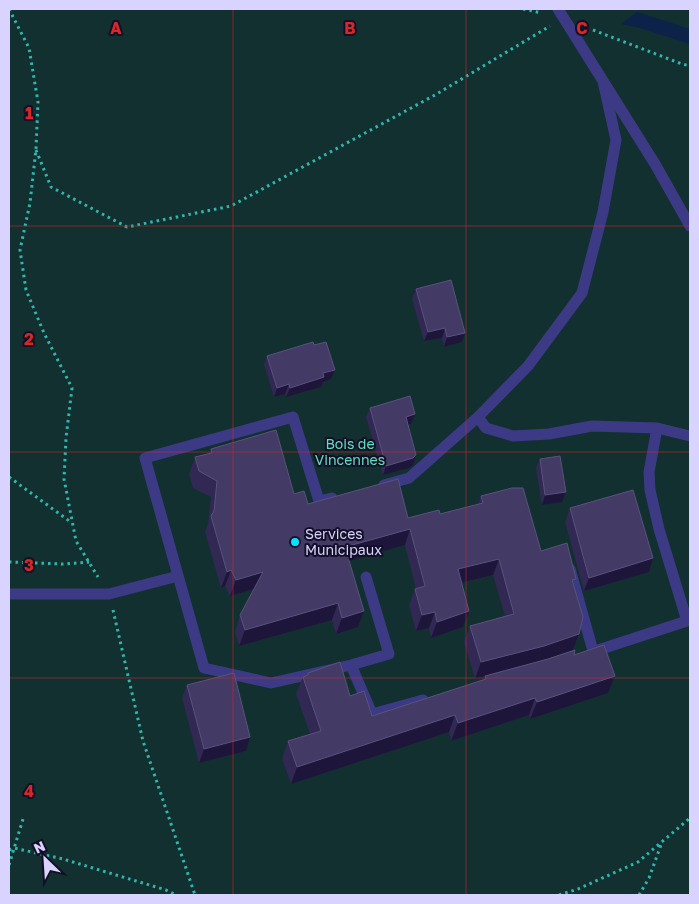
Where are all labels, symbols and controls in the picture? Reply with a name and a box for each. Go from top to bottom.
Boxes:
text: A [110,18,122,38]
text: B [344,18,356,38]
text: C [576,18,588,38]
text: 1 [25,103,33,123]
text: 2 [24,329,34,349]
park label: Bois de Vincennes [315,435,385,468]
place label: Services Municipaux [305,525,382,558]
marker: Services Municipaux [289,536,301,548]
text: 3 [24,555,34,575]
text: 4 [24,781,34,801]
north arrow [20,834,70,884]
text: N [31,837,48,857]

